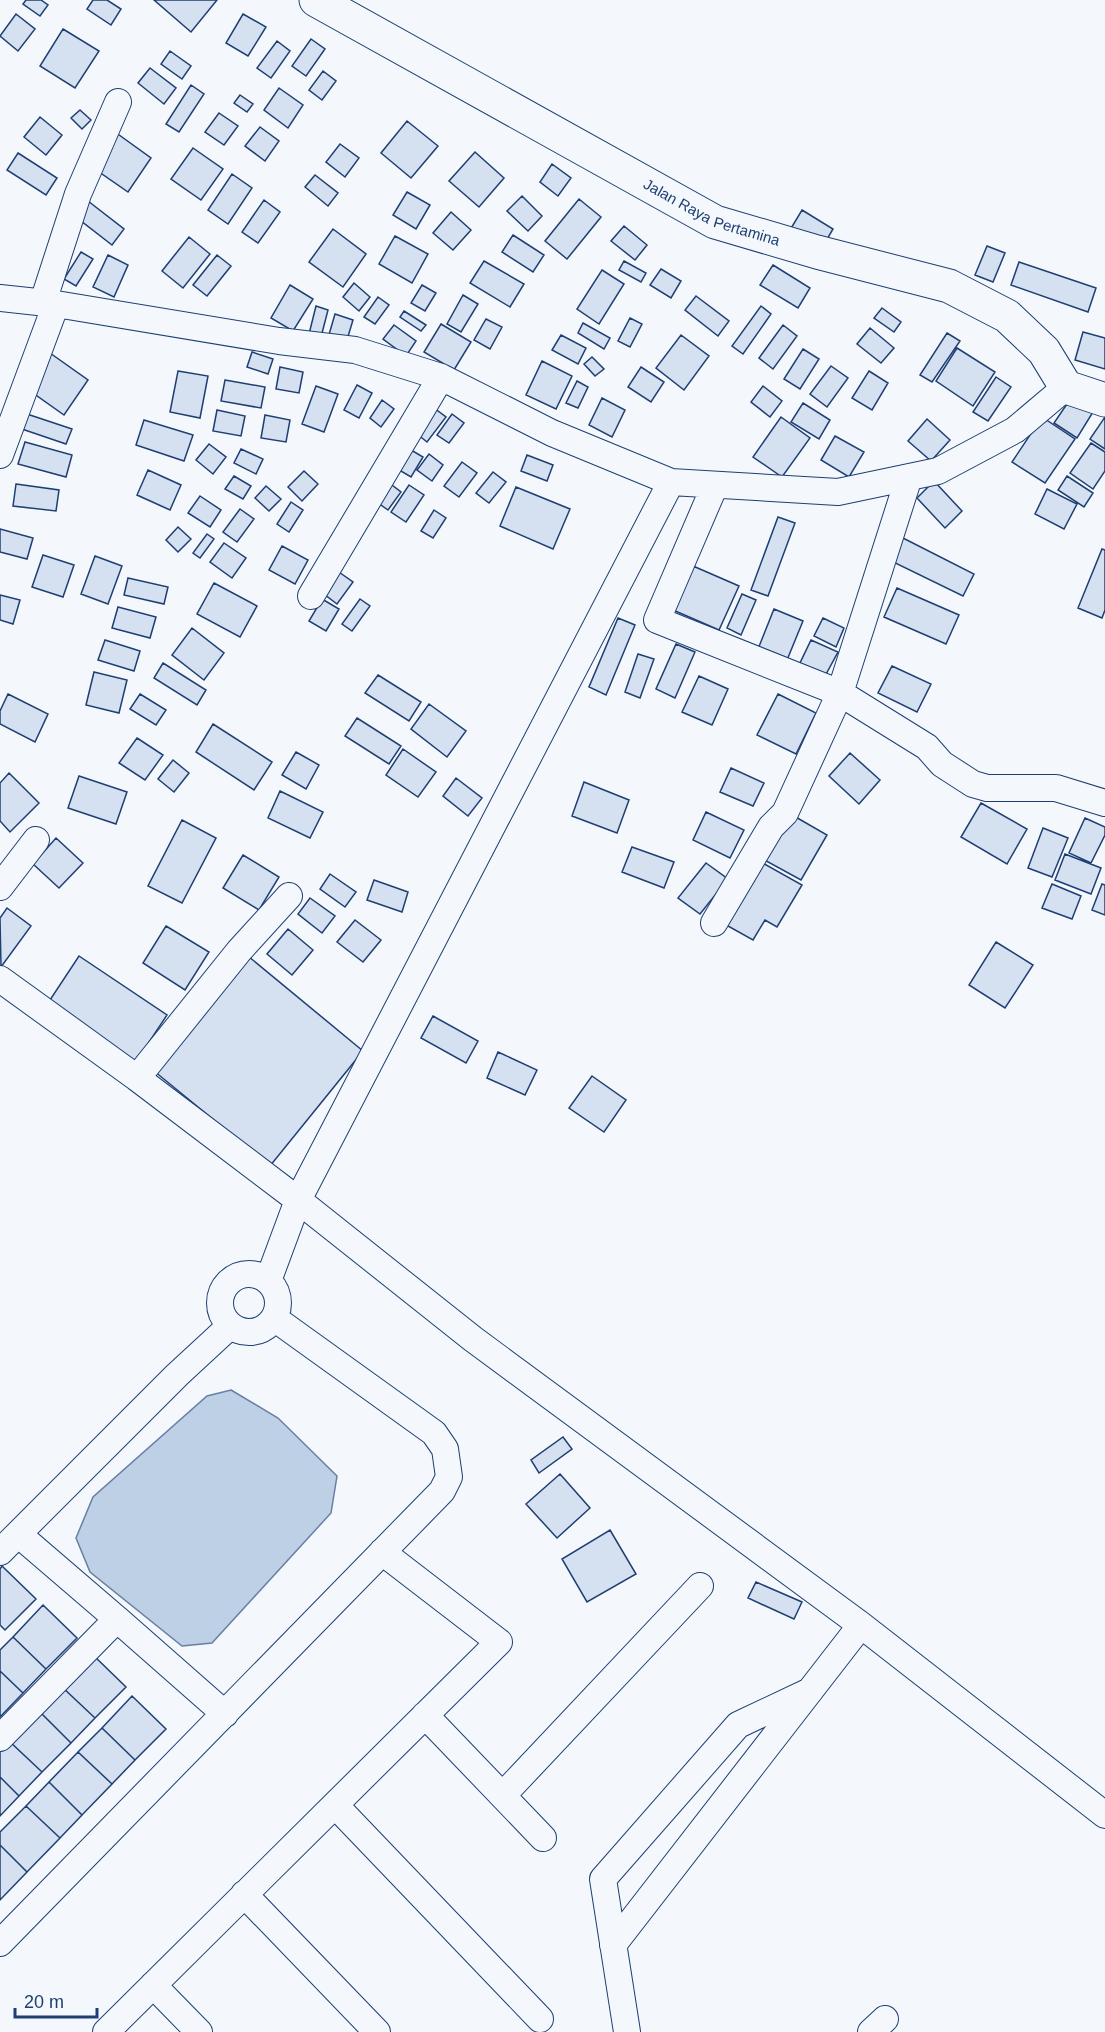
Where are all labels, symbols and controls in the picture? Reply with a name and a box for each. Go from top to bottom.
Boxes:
street label: Jalan Raya Pertamina [641,175,783,249]
scale bar [15,1981,98,2019]
text: 20 m [24,1992,64,2012]

